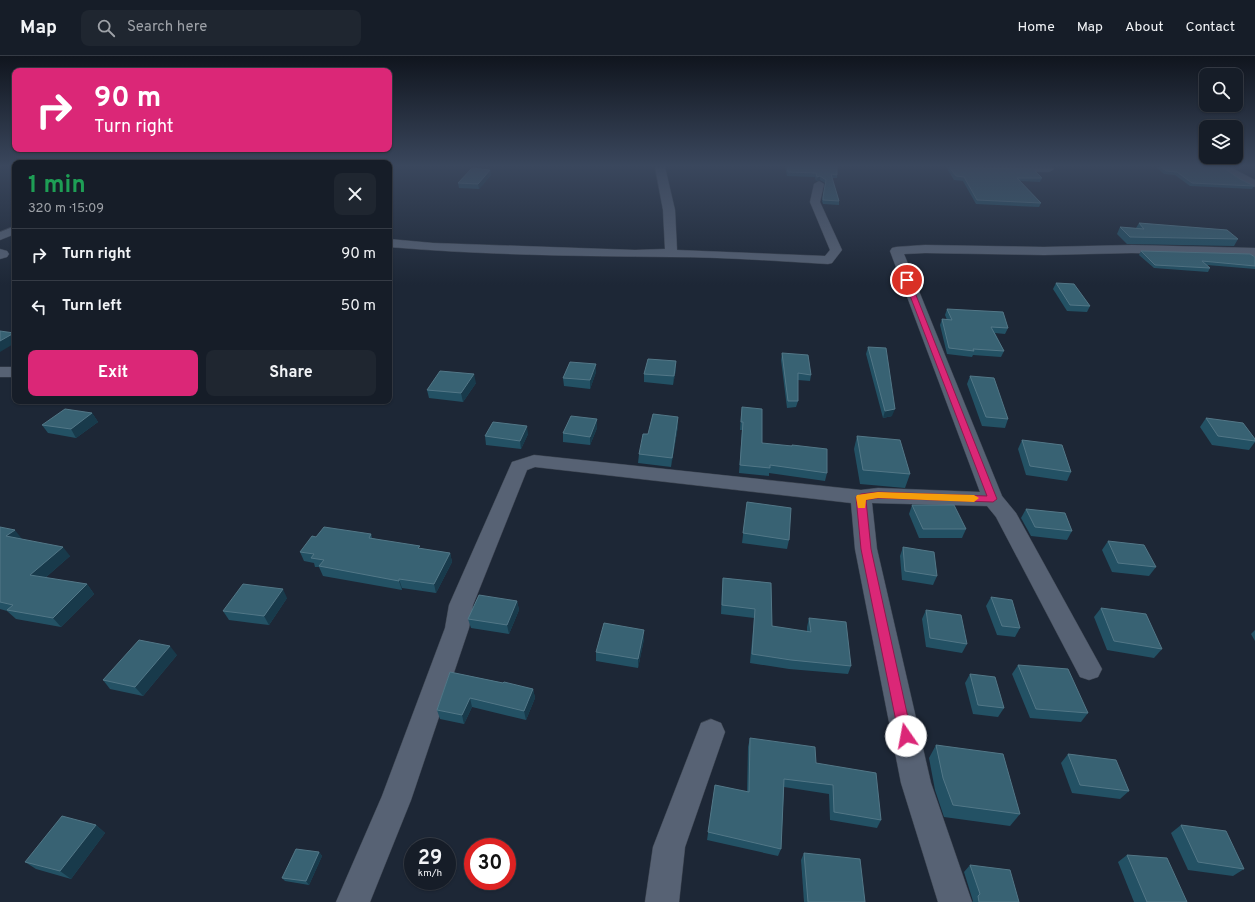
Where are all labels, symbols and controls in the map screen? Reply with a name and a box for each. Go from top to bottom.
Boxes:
search box [81,10,361,46]
text: Map [20,16,57,40]
icon: search [95,17,117,39]
text: Search here [127,18,207,37]
text: Home [1018,19,1055,36]
text: Map [1077,19,1103,36]
text: About [1125,19,1164,36]
text: Contact [1186,19,1235,36]
map controls [1199,68,1243,164]
button: search [1199,68,1243,112]
text: 90 m [94,81,161,117]
icon: right [28,84,80,136]
text: Turn right [94,116,174,139]
button: layers [1199,120,1243,164]
text: 1 min [28,171,86,201]
button: close [334,173,376,215]
text: 320 m · 15:09 [28,201,104,217]
icon: right [28,244,50,266]
text: Turn right [62,245,131,264]
text: 90 m [341,245,376,264]
pin [890,263,924,297]
icon: arrive [896,269,918,291]
icon: left [28,296,50,318]
text: Turn left [62,297,122,316]
text: 50 m [341,297,376,316]
button: Exit [28,350,198,396]
button: Share [206,350,376,396]
position arrow [885,715,927,757]
speed limit sign: 30 [464,838,516,890]
text: 29 [418,846,442,872]
text: km/h [418,867,442,880]

